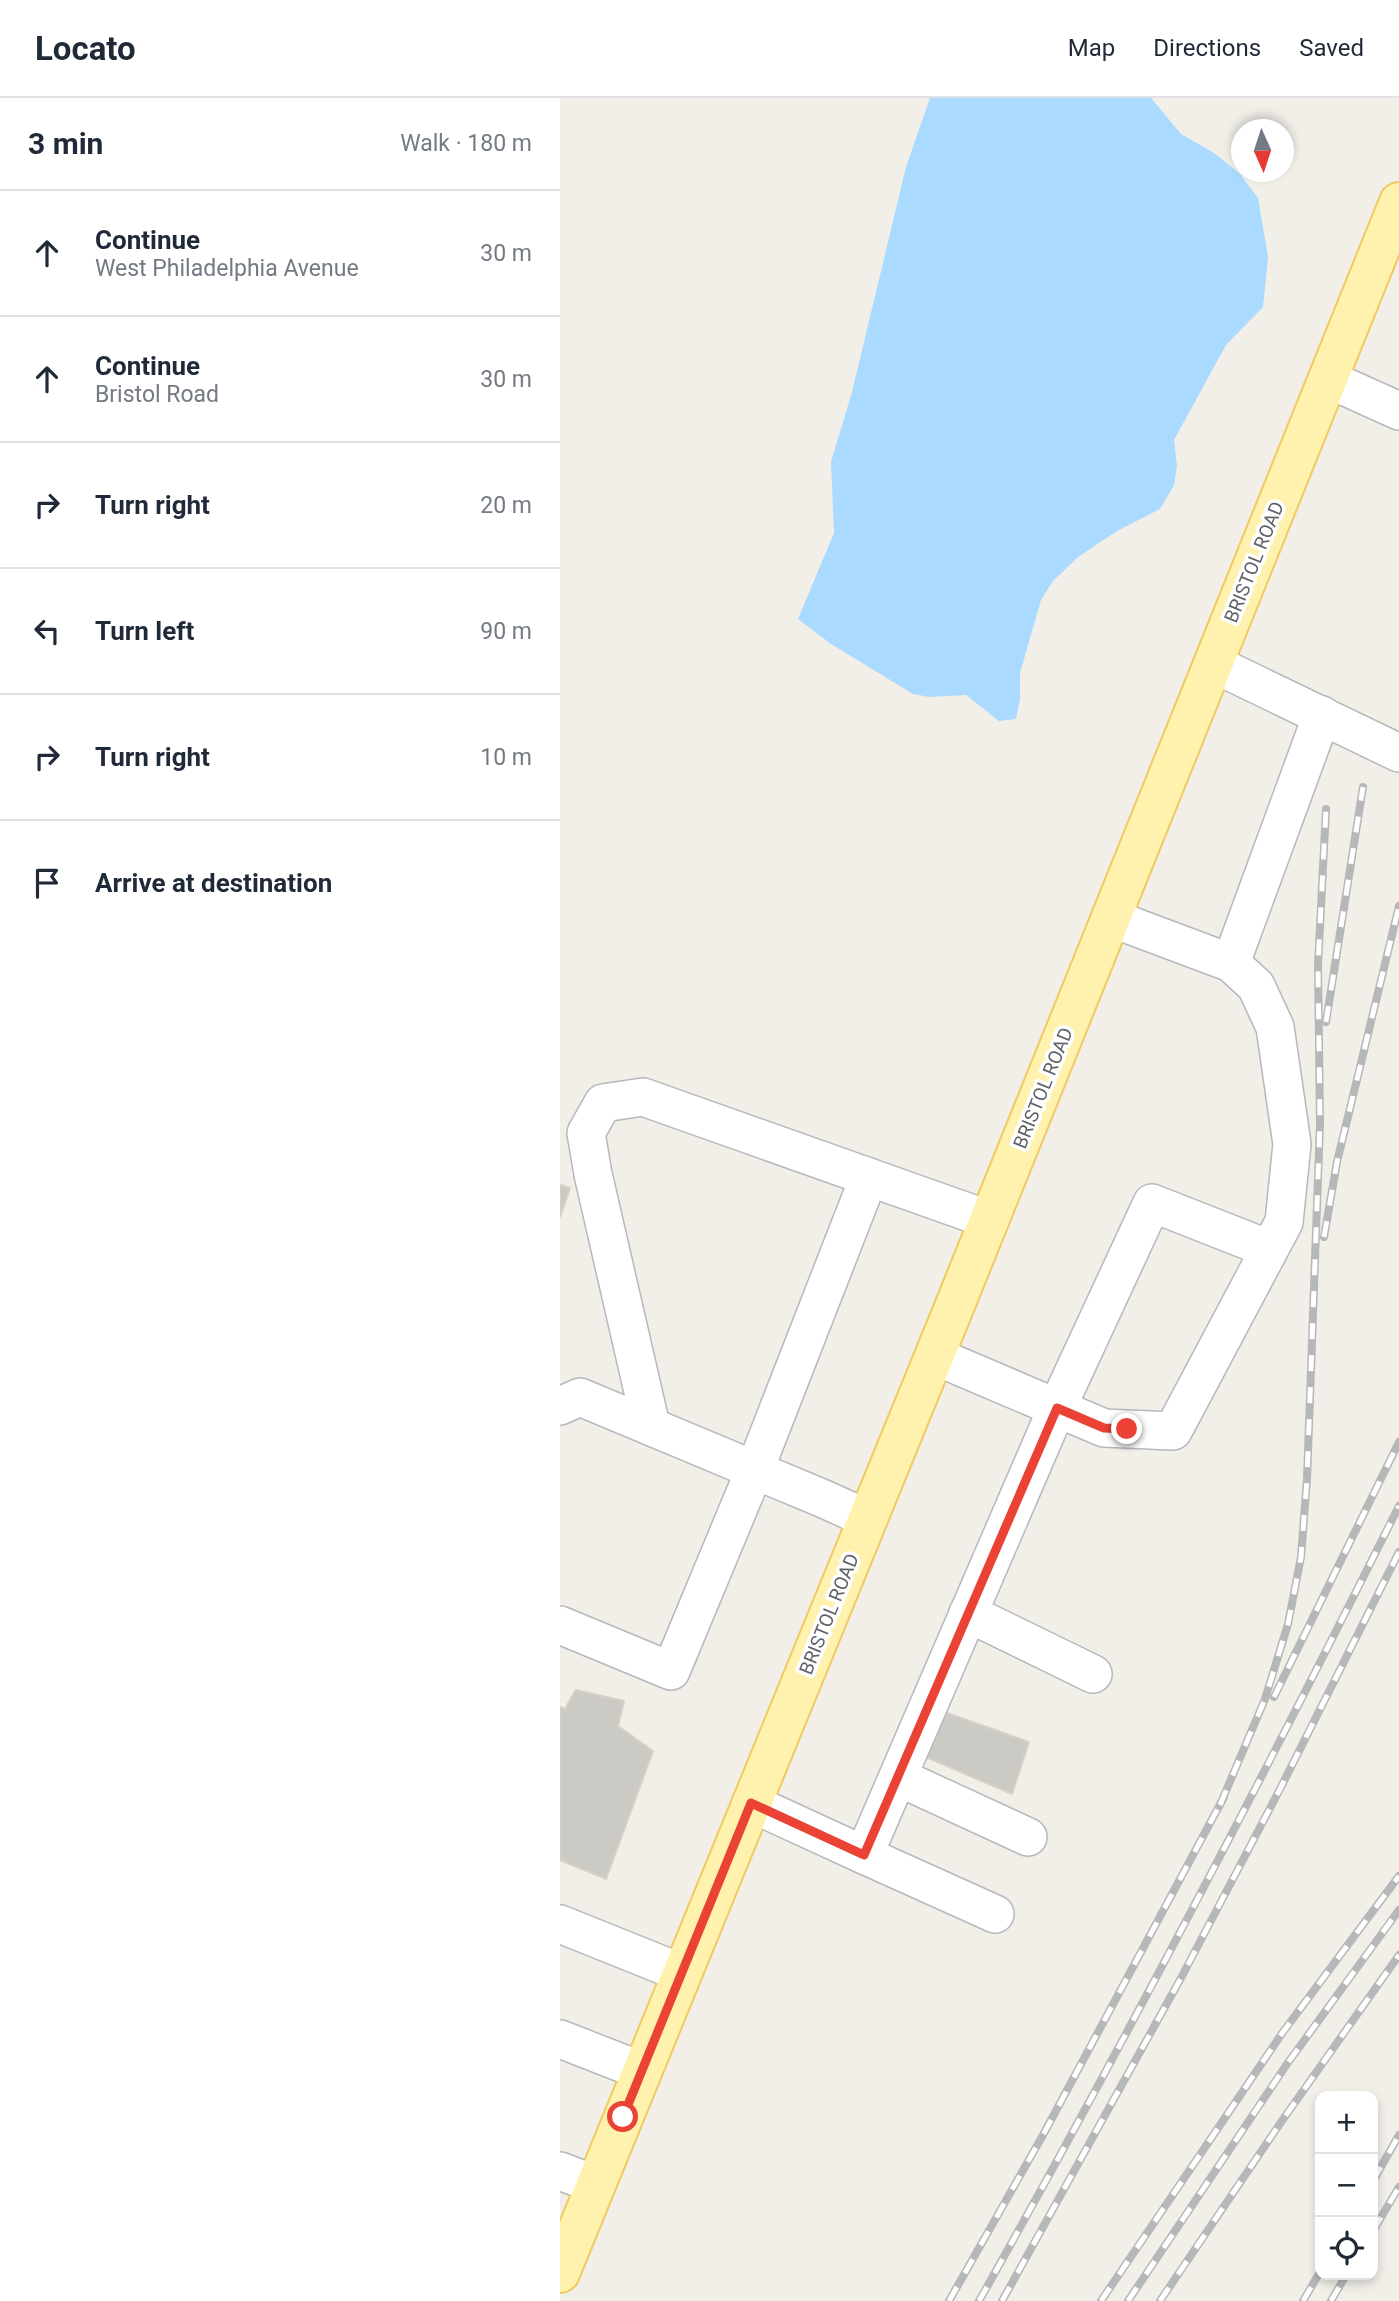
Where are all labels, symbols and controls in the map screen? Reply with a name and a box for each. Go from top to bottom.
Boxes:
text: Locato [35,29,136,68]
text: Map [1068,34,1115,62]
text: Directions [1153,34,1261,62]
text: Saved [1299,34,1364,62]
north arrow [1231,119,1294,182]
text: 3 min [28,126,103,161]
text: Walk · 180 m [400,130,532,157]
text: Continue [95,225,200,255]
icon: ahead [28,234,66,272]
text: 30 m [480,240,532,267]
text: West Philadelphia Avenue [95,255,359,282]
text: Continue [95,351,200,381]
icon: ahead [28,360,66,398]
text: 30 m [480,366,532,393]
text: Bristol Road [95,381,219,408]
icon: right [28,486,66,524]
text: Turn right [95,490,210,520]
text: 20 m [480,492,532,519]
street label: BRISTOL ROAD [1219,498,1289,626]
icon: left [28,612,66,650]
text: Turn left [95,616,194,646]
text: 90 m [480,618,532,645]
icon: right [28,738,66,776]
text: Turn right [95,742,210,772]
text: 10 m [480,744,532,771]
icon: arrive [28,864,66,902]
text: Arrive at destination [95,868,332,898]
street label: BRISTOL ROAD [1008,1024,1078,1152]
route end [1111,1413,1142,1444]
street label: BRISTOL ROAD [794,1550,864,1678]
map controls [1315,2091,1378,2280]
button: + [1315,2091,1378,2154]
route start [607,2101,638,2132]
button: − [1315,2154,1378,2217]
button: locate [1315,2217,1378,2280]

